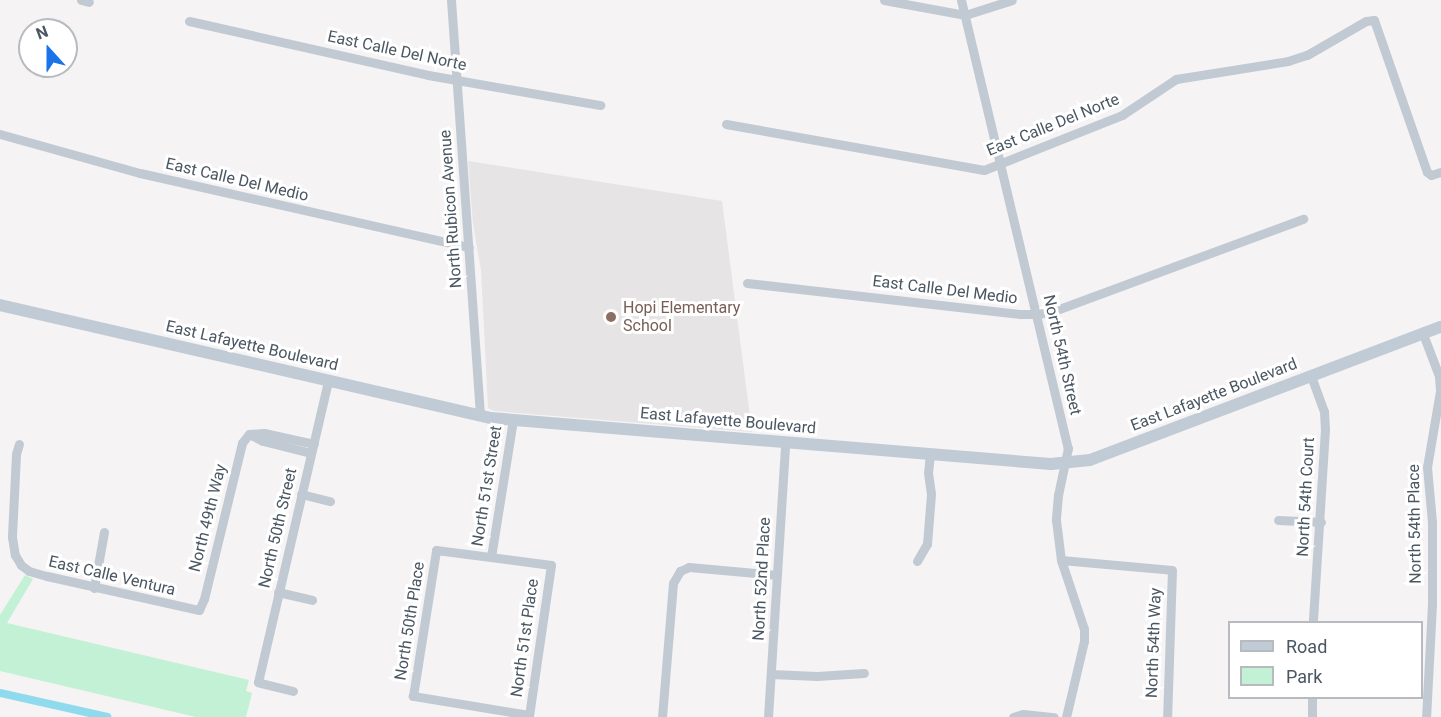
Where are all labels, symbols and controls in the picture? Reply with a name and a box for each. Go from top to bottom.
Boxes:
north arrow [18,18,78,78]
text: N [33,22,51,43]
street label: East Calle Del Norte [326,27,468,75]
street label: East Calle Del Norte [984,90,1122,160]
street label: North Rubicon Avenue [436,129,466,289]
street label: East Calle Del Medio [164,154,310,206]
street label: East Calle Del Medio [871,272,1019,308]
street label: North 54th Street [1039,293,1085,417]
place label: Hopi Elementary School [623,298,740,336]
marker: Hopi Elementary School [604,310,618,324]
street label: East Lafayette Boulevard [164,317,340,375]
street label: East Lafayette Boulevard [1128,354,1300,436]
street label: East Lafayette Boulevard [639,404,817,438]
street label: North 51st Street [468,424,506,548]
street label: North 54th Court [1293,437,1319,557]
street label: North 49th Way [185,462,231,574]
street label: North 54th Place [1404,464,1426,584]
street label: North 50th Street [255,466,301,590]
street label: North 52nd Place [749,517,775,641]
street label: East Calle Ventura [47,552,177,600]
street label: North 50th Place [391,560,429,682]
street label: North 51st Place [507,578,543,698]
street label: North 54th Way [1142,587,1166,699]
legend [1228,621,1423,699]
text: Road [1286,636,1327,657]
text: Park [1286,666,1322,687]

